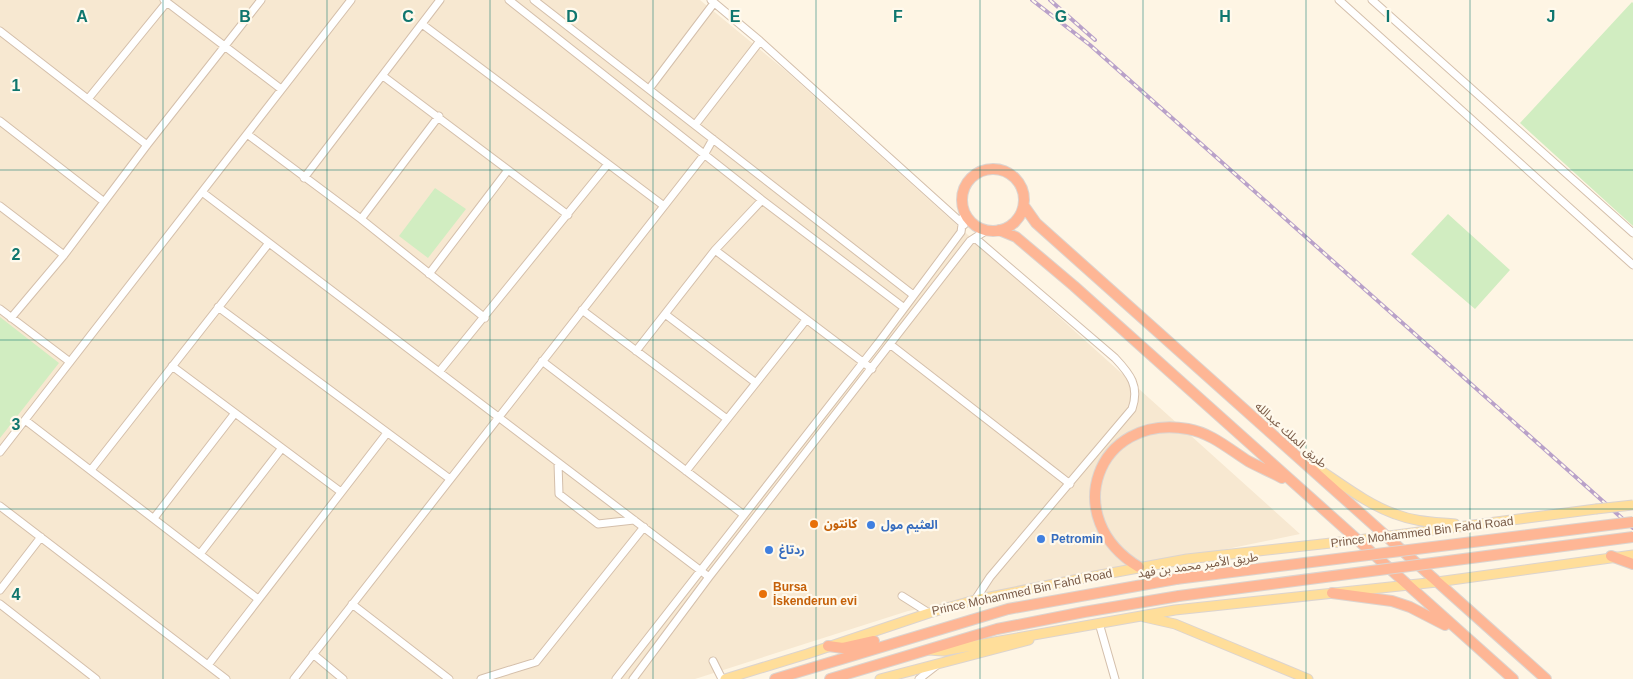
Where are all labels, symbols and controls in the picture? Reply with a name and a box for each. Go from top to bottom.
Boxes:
text: A [76,8,88,25]
text: B [239,8,251,25]
text: C [402,8,414,25]
text: D [566,8,578,25]
text: E [730,8,741,25]
text: F [893,8,903,25]
text: G [1055,8,1067,25]
text: H [1219,8,1231,25]
text: I [1386,8,1390,25]
text: J [1547,8,1555,25]
text: 1 [12,77,21,94]
text: 2 [12,246,21,263]
street label: طريق الملك عبدالله [1251,399,1330,472]
text: 3 [12,416,21,433]
street label: Prince Mohammed Bin Fahd Road [1330,514,1514,550]
place label: كانتون [824,517,858,531]
marker: كانتون [808,518,820,530]
place label: العثيم مول [881,518,938,534]
marker: العثيم مول [865,519,877,531]
place label: Petromin [1051,532,1103,546]
marker: Petromin [1035,533,1047,545]
place label: ردتاغ [779,543,805,559]
marker: ردتاغ [763,544,775,556]
street label: طريق الأمير محمد بن فهد [1137,550,1259,581]
street label: Prince Mohammed Bin Fahd Road [931,566,1113,618]
place label: Bursa İskenderun evi [773,580,857,608]
text: 4 [12,586,21,603]
marker: Bursa İskenderun evi [757,588,769,600]

